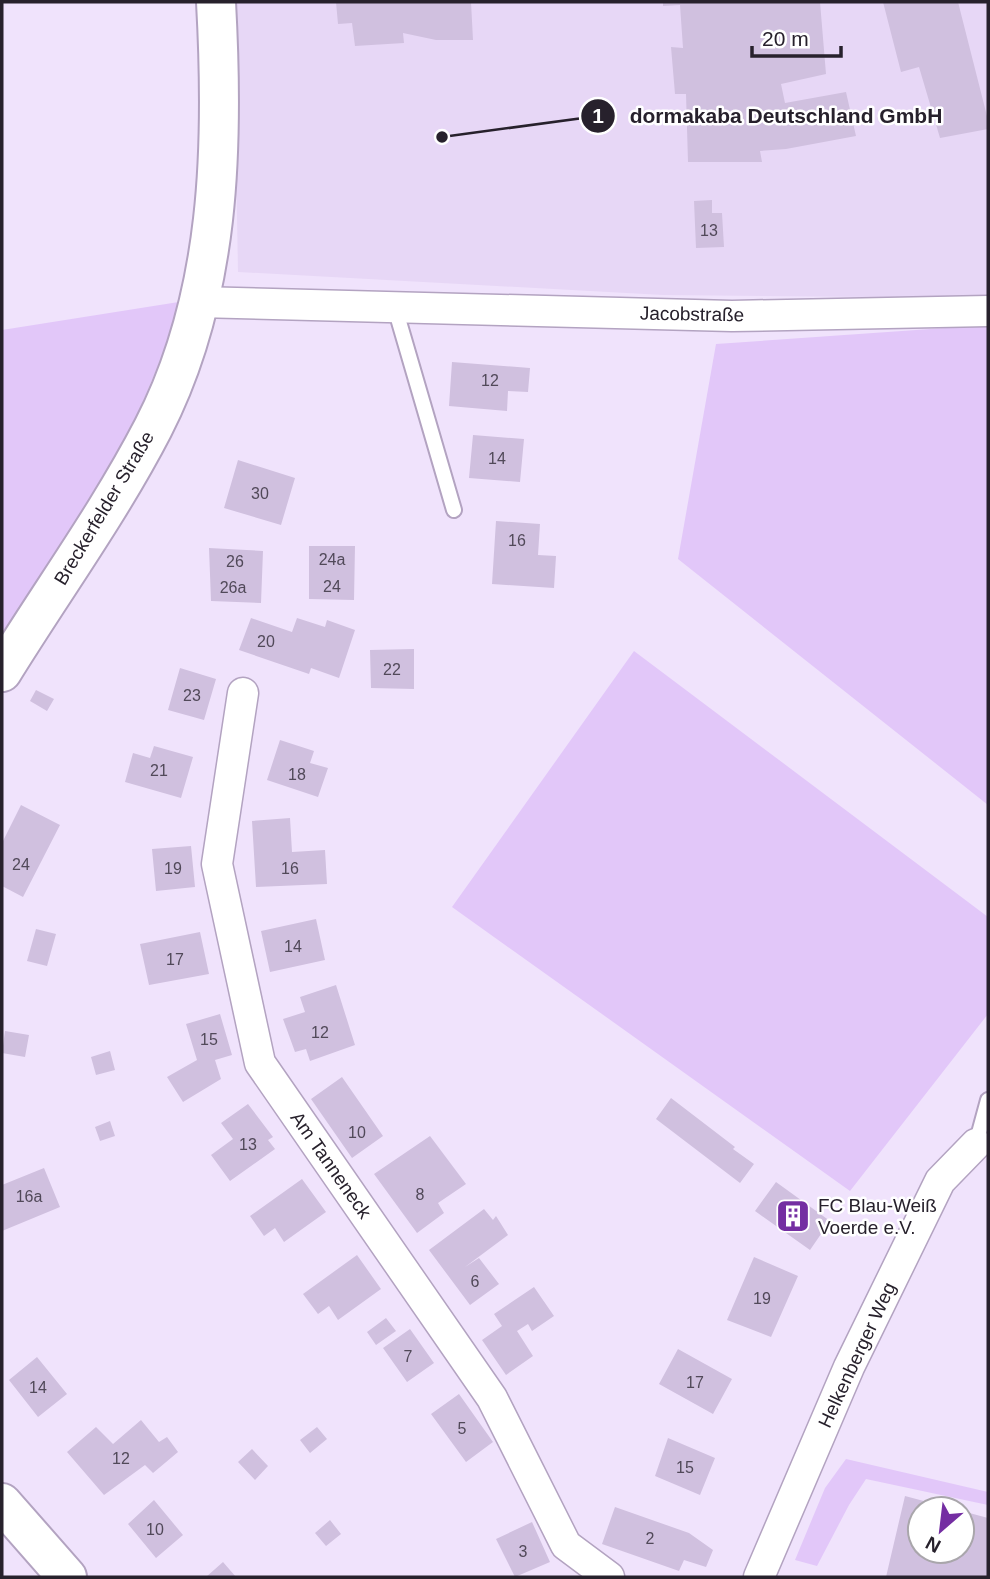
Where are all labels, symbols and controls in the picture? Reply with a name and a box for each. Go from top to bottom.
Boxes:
scale bar [752,14,841,58]
text: 20 m [762,27,809,50]
callout: dormakaba Deutschland GmbH [580,95,956,137]
text: 1 [592,104,604,127]
text: dormakaba Deutschland GmbH [630,104,942,127]
house number: 13 [700,222,718,239]
street label: Jacobstraße [640,303,744,325]
house number: 12 [481,372,499,389]
street label: Breckerfelder Straße [50,427,158,589]
house number: 14 [488,450,506,467]
house number: 30 [251,485,269,502]
house number: 16 [508,532,526,549]
house number: 24a [319,551,345,568]
house number: 26 [226,553,244,570]
house number: 24 [323,578,341,595]
house number: 26a [220,579,246,596]
house number: 20 [257,633,275,650]
house number: 22 [383,661,401,678]
house number: 23 [183,687,201,704]
house number: 21 [150,762,168,779]
house number: 18 [288,766,306,783]
house number: 24 [12,856,30,873]
house number: 19 [164,860,182,877]
house number: 16 [281,860,299,877]
house number: 14 [284,938,302,955]
house number: 17 [166,951,184,968]
house number: 12 [311,1024,329,1041]
house number: 15 [200,1031,218,1048]
street label: Am Tanneneck [286,1108,376,1223]
house number: 10 [348,1124,366,1141]
house number: 13 [239,1136,257,1153]
house number: 8 [416,1186,425,1203]
house number: 16a [16,1188,42,1205]
place label: FC Blau-Weiß Voerde e.V. [818,1195,937,1238]
building icon: FC Blau-Weiß Voerde e.V. [774,1197,812,1235]
house number: 6 [471,1273,480,1290]
street label: Helkenberger Weg [814,1279,900,1431]
house number: 19 [753,1290,771,1307]
house number: 7 [404,1348,413,1365]
house number: 17 [686,1374,704,1391]
house number: 14 [29,1379,47,1396]
house number: 5 [458,1420,467,1437]
house number: 12 [112,1450,130,1467]
house number: 15 [676,1459,694,1476]
north arrow [906,1495,976,1565]
house number: 10 [146,1521,164,1538]
house number: 2 [646,1530,655,1547]
text: N [922,1532,944,1557]
house number: 3 [519,1543,528,1560]

